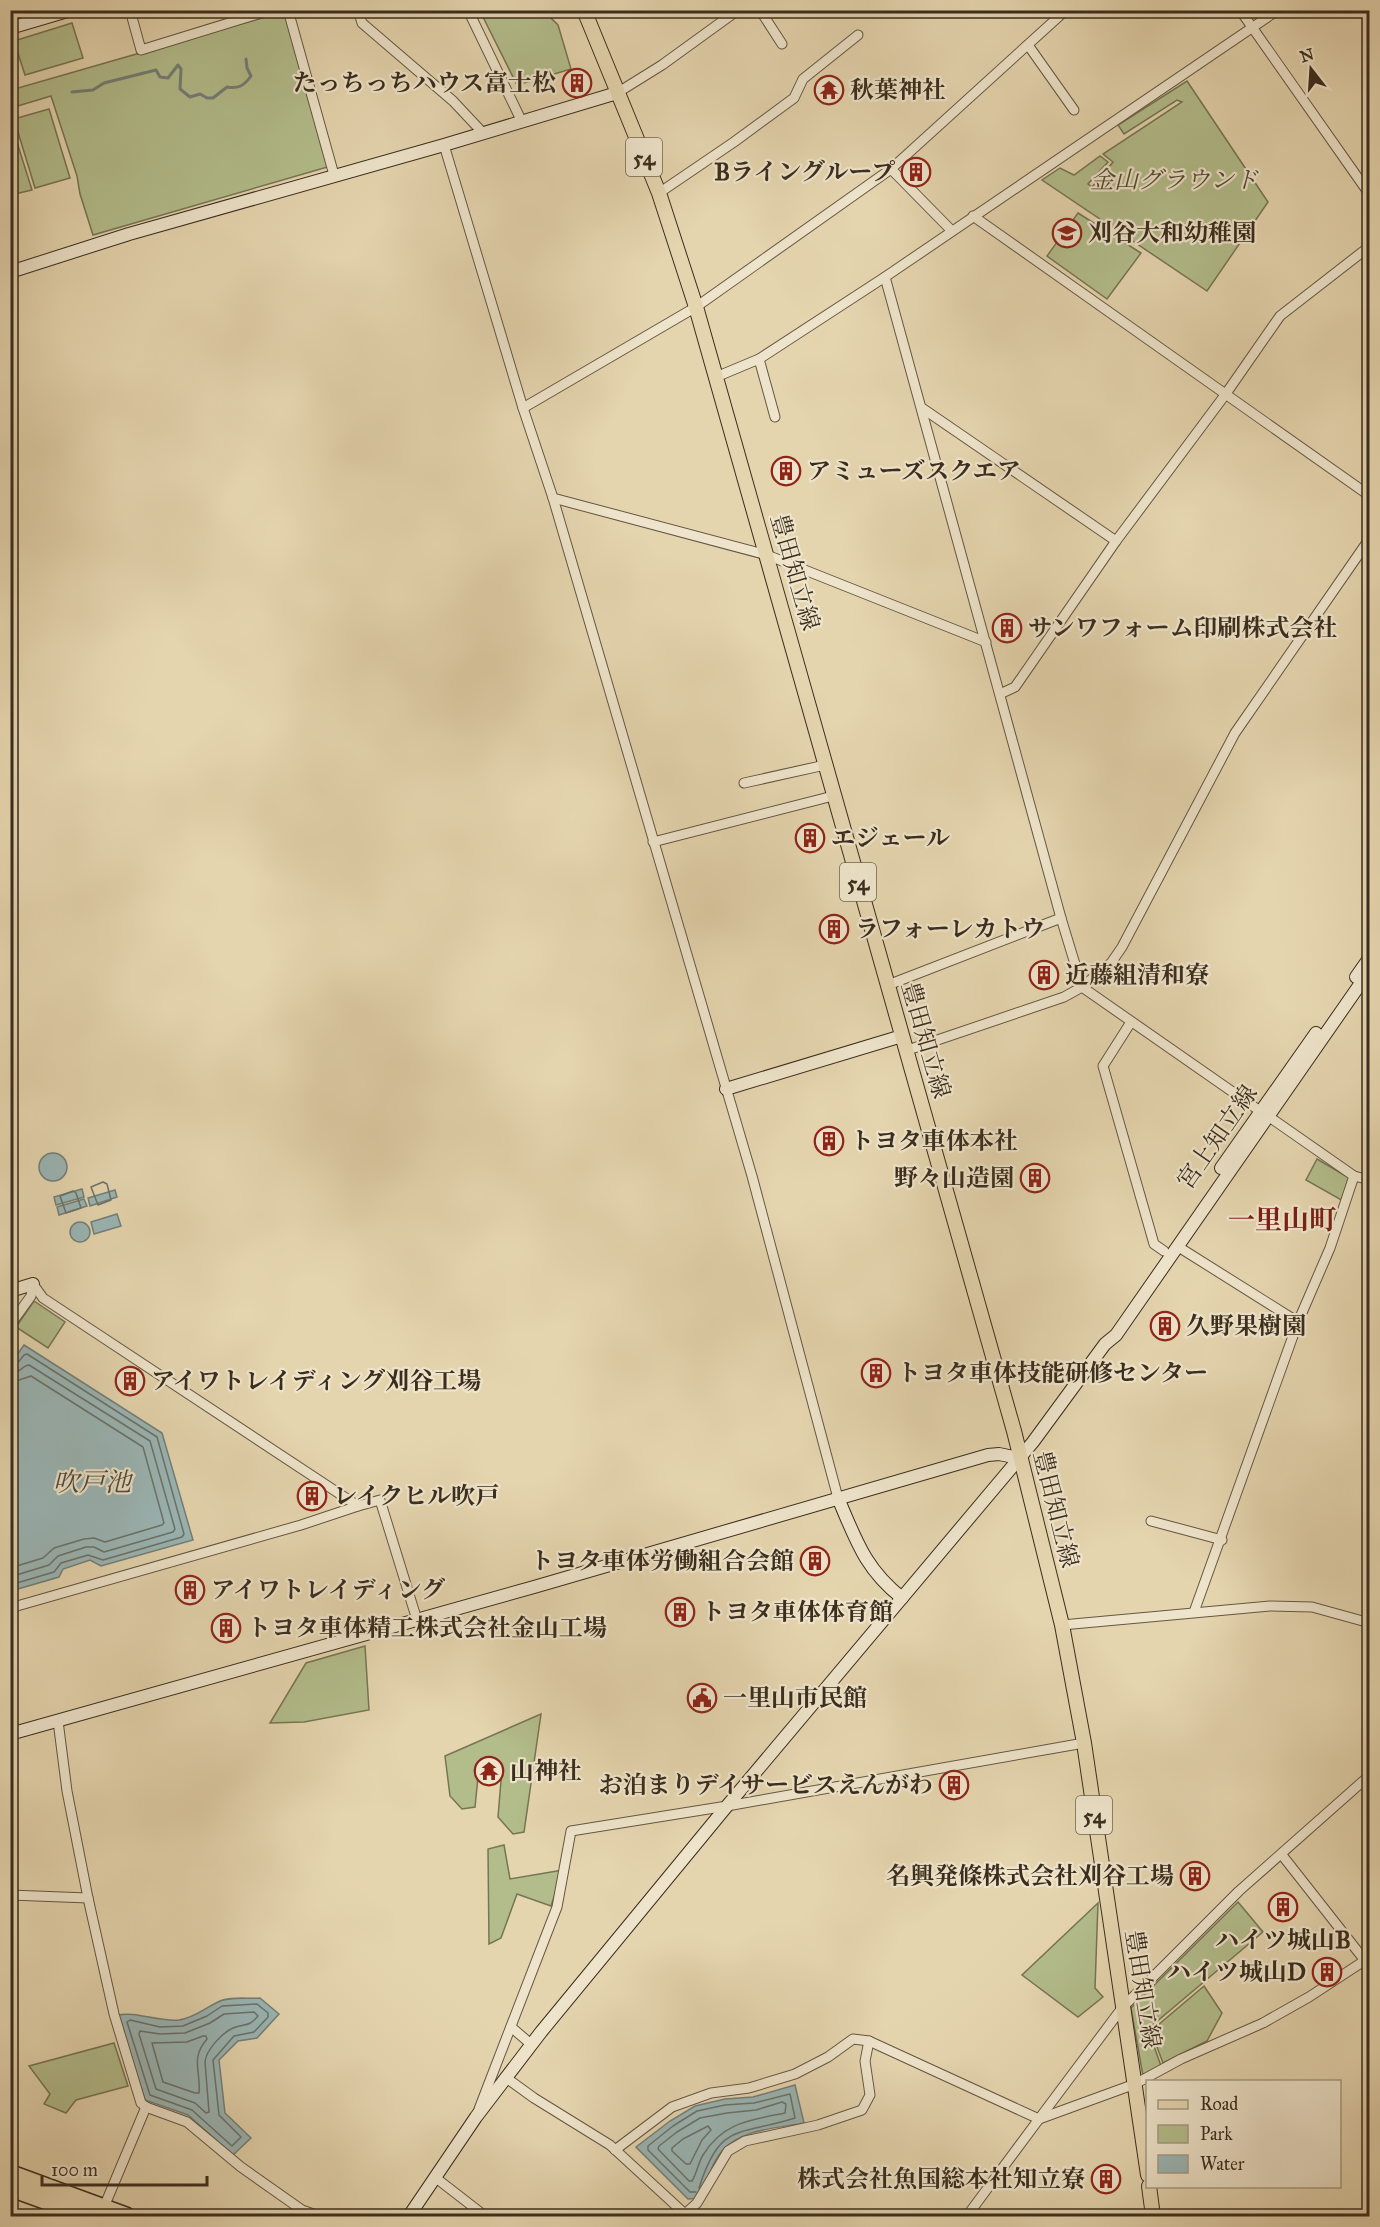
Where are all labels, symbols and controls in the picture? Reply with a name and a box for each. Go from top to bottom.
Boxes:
north arrow [1281,39,1341,99]
text: N [1297,44,1316,66]
building icon: たっちっちハウス富士松 [561,67,593,99]
place label: たっちっちハウス富士松 [293,68,556,98]
temple icon: 秋葉神社 [813,74,845,106]
place label: 秋葉神社 [850,75,946,105]
road number: 54 [626,138,662,176]
building icon: Bライングループ [900,156,932,188]
place label: Bライングループ [714,157,896,187]
park label: 金山グラウンド [1090,165,1259,195]
school or university icon: 刈谷大和幼稚園 [1051,217,1083,249]
place label: 刈谷大和幼稚園 [1088,218,1256,248]
building icon: アミューズスクエア [770,455,802,487]
place label: アミューズスクエア [807,456,1021,486]
street label: 豊田知立線 [764,510,826,634]
building icon: サンワフォーム印刷株式会社 [991,612,1023,644]
place label: サンワフォーム印刷株式会社 [1028,613,1338,643]
building icon: エジェール [794,822,826,854]
place label: エジェール [831,823,950,853]
road number: 54 [840,863,876,901]
building icon: ラフォーレカトウ [818,913,850,945]
place label: ラフォーレカトウ [855,914,1045,944]
building icon: 近藤組清和寮 [1028,959,1060,991]
place label: 近藤組清和寮 [1065,960,1209,990]
street label: 豊田知立線 [895,978,957,1102]
street label: 宮上知立線 [1170,1079,1264,1195]
building icon: トヨタ車体本社 [813,1125,845,1157]
place label: トヨタ車体本社 [850,1126,1018,1156]
building icon: 野々山造園 [1019,1162,1051,1194]
place label: 野々山造園 [894,1163,1014,1193]
district label: 一里山町 [1228,1203,1336,1236]
building icon: 久野果樹園 [1149,1310,1181,1342]
place label: 久野果樹園 [1186,1311,1306,1341]
building icon: トヨタ車体技能研修センター [860,1357,892,1389]
place label: トヨタ車体技能研修センター [897,1358,1208,1388]
building icon: アイワトレイディング刈谷工場 [114,1365,146,1397]
place label: アイワトレイディング刈谷工場 [151,1366,481,1396]
street label: 豊田知立線 [1027,1447,1085,1571]
water label: 吹戸池 [53,1466,134,1498]
building icon: レイクヒル吹戸 [296,1480,328,1512]
place label: レイクヒル吹戸 [333,1481,499,1511]
building icon: トヨタ車体労働組合会館 [799,1545,831,1577]
place label: トヨタ車体労働組合会館 [530,1546,794,1576]
building icon: アイワトレイディング [174,1574,206,1606]
place label: アイワトレイディング [211,1575,445,1605]
building icon: トヨタ車体体育館 [664,1596,696,1628]
place label: トヨタ車体体育館 [701,1597,893,1627]
building icon: トヨタ車体精工株式会社金山工場 [210,1612,242,1644]
place label: トヨタ車体精工株式会社金山工場 [247,1613,607,1643]
public building icon: 一里山市民館 [686,1682,718,1714]
place label: 一里山市民館 [723,1683,867,1713]
temple icon: 山神社 [473,1755,505,1787]
place label: 山神社 [510,1756,582,1786]
building icon: お泊まりデイサービスえんがわ [938,1769,970,1801]
place label: お泊まりデイサービスえんがわ [599,1770,933,1800]
road number: 54 [1076,1796,1112,1834]
building icon: 名興発條株式会社刈谷工場 [1179,1860,1211,1892]
place label: 名興発條株式会社刈谷工場 [886,1861,1174,1891]
building icon: ハイツ城山B [1267,1891,1299,1923]
place label: ハイツ城山B [1215,1925,1351,1955]
street label: 豊田知立線 [1119,1927,1167,2051]
building icon: ハイツ城山D [1311,1956,1343,1988]
place label: ハイツ城山D [1167,1957,1306,1987]
legend [1146,2080,1341,2188]
text: Road [1200,2093,1238,2115]
text: Park [1200,2123,1233,2145]
scale bar [42,2149,207,2187]
text: Water [1200,2153,1245,2175]
text: 100 m [51,2159,98,2181]
building icon: 株式会社魚国総本社知立寮 [1090,2163,1122,2195]
place label: 株式会社魚国総本社知立寮 [797,2164,1085,2194]

